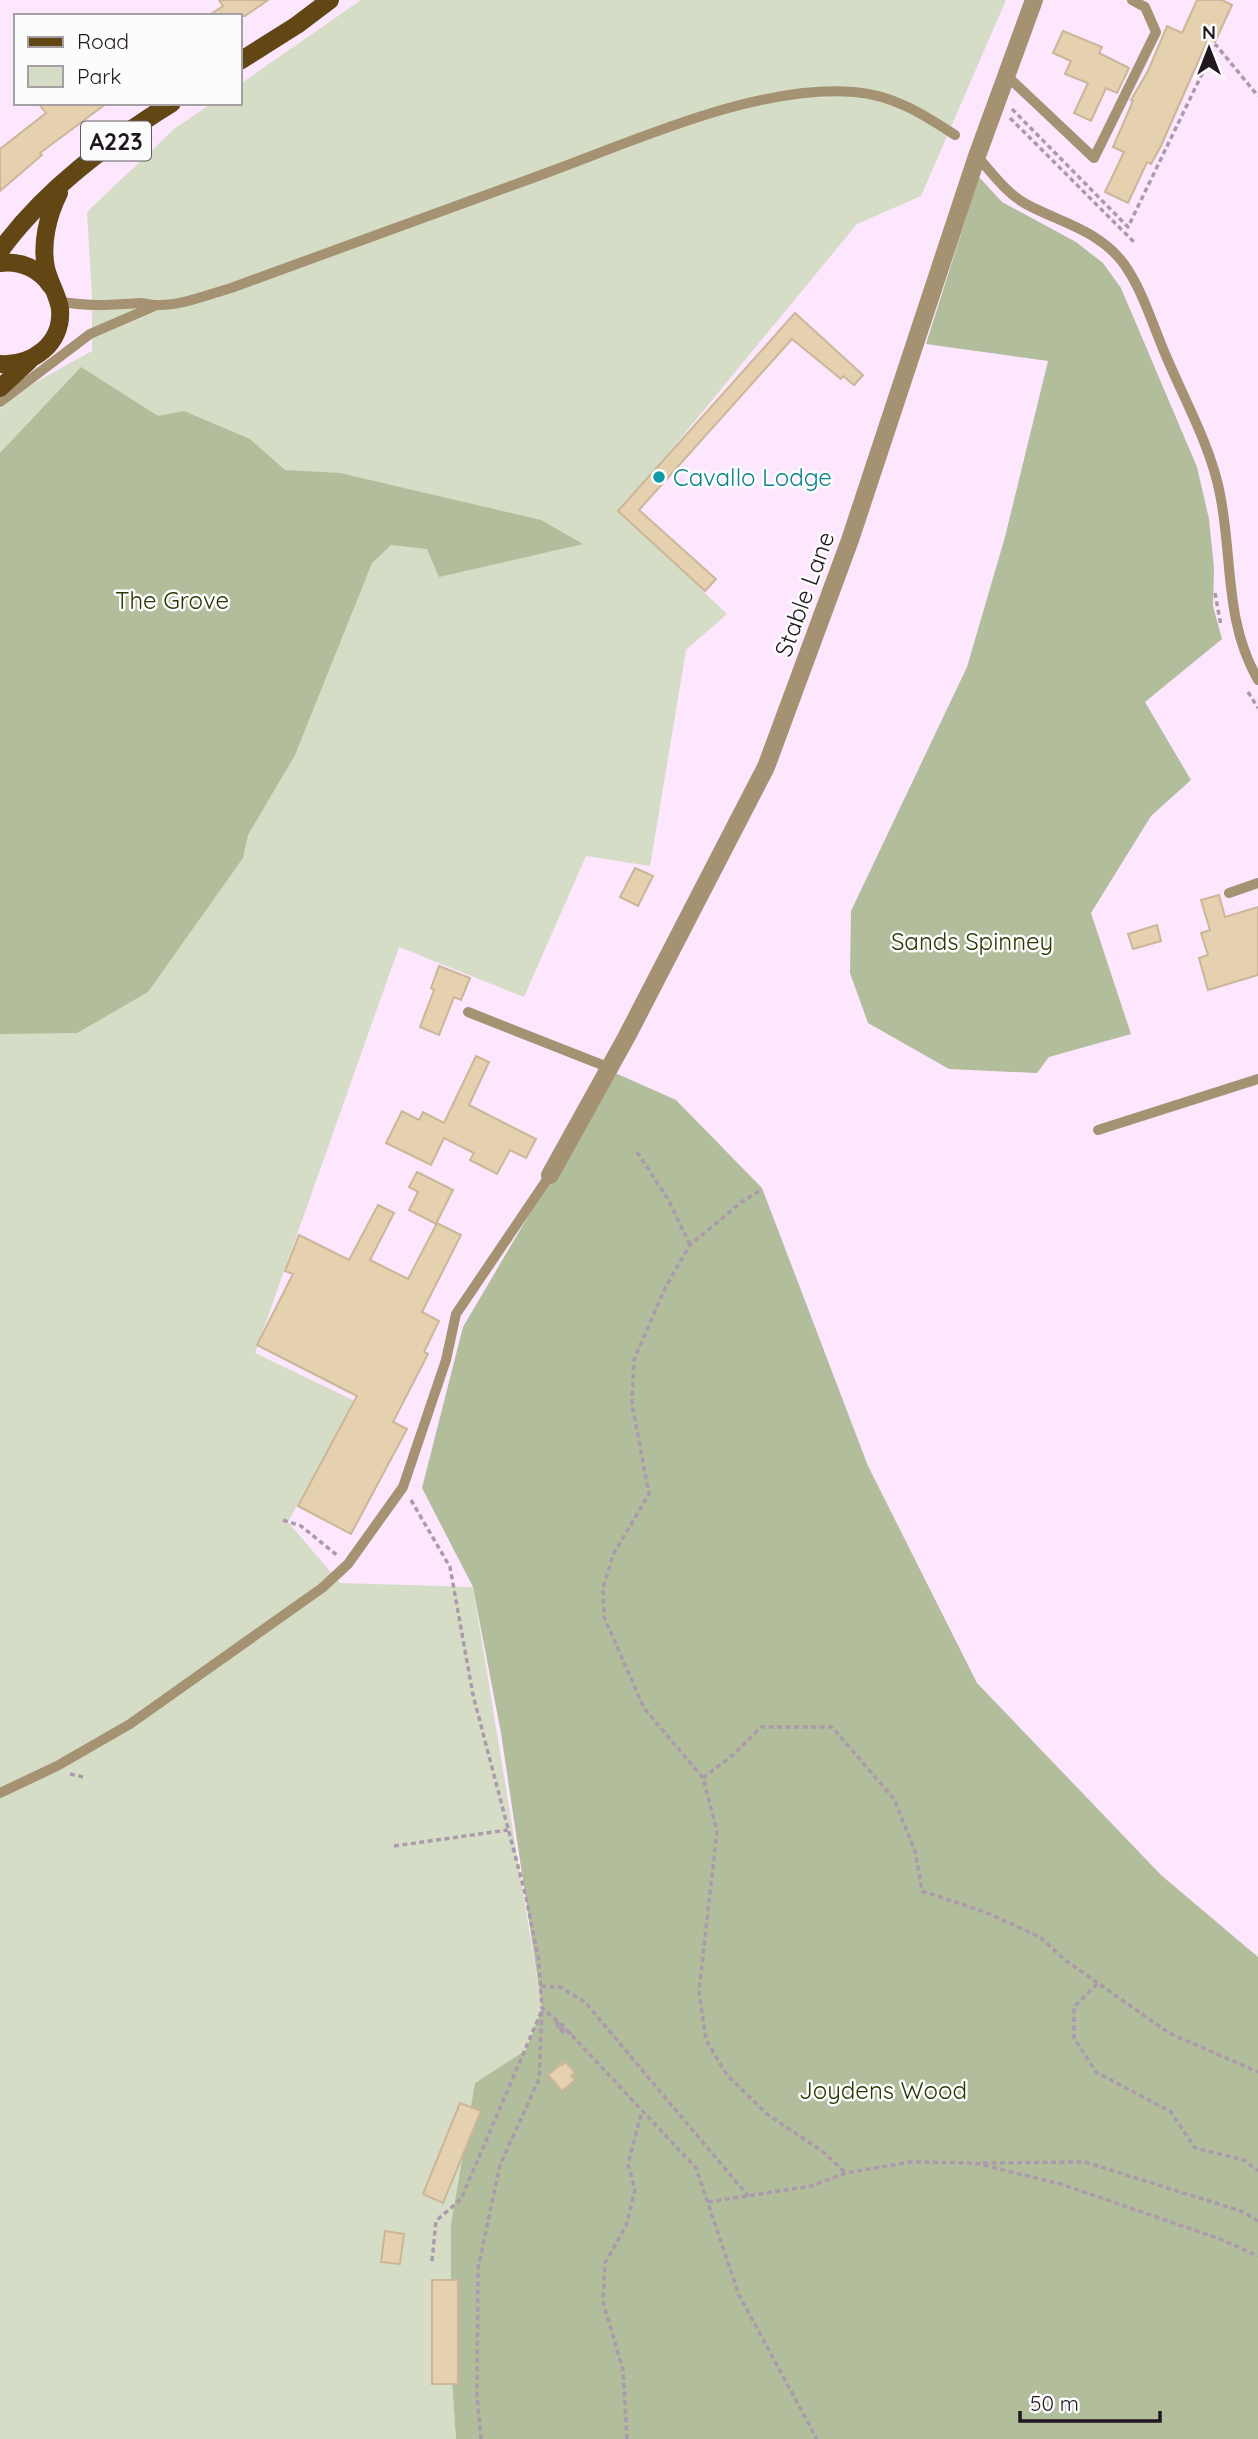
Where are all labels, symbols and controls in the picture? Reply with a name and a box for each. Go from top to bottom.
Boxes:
legend [14,14,242,105]
north arrow [1174,14,1244,84]
text: N [1202,20,1216,44]
text: Road [77,28,129,54]
text: Park [77,63,121,89]
road number: A223 [81,122,151,160]
place label: Cavallo Lodge [673,462,832,492]
marker: Cavallo Lodge [651,469,667,485]
street label: Stable Lane [768,527,840,661]
park label: The Grove [115,585,229,615]
park label: Sands Spinney [891,926,1053,956]
park label: Joydens Wood [799,2075,967,2105]
scale bar [1020,2380,1160,2424]
text: 50 m [1030,2390,1079,2416]

